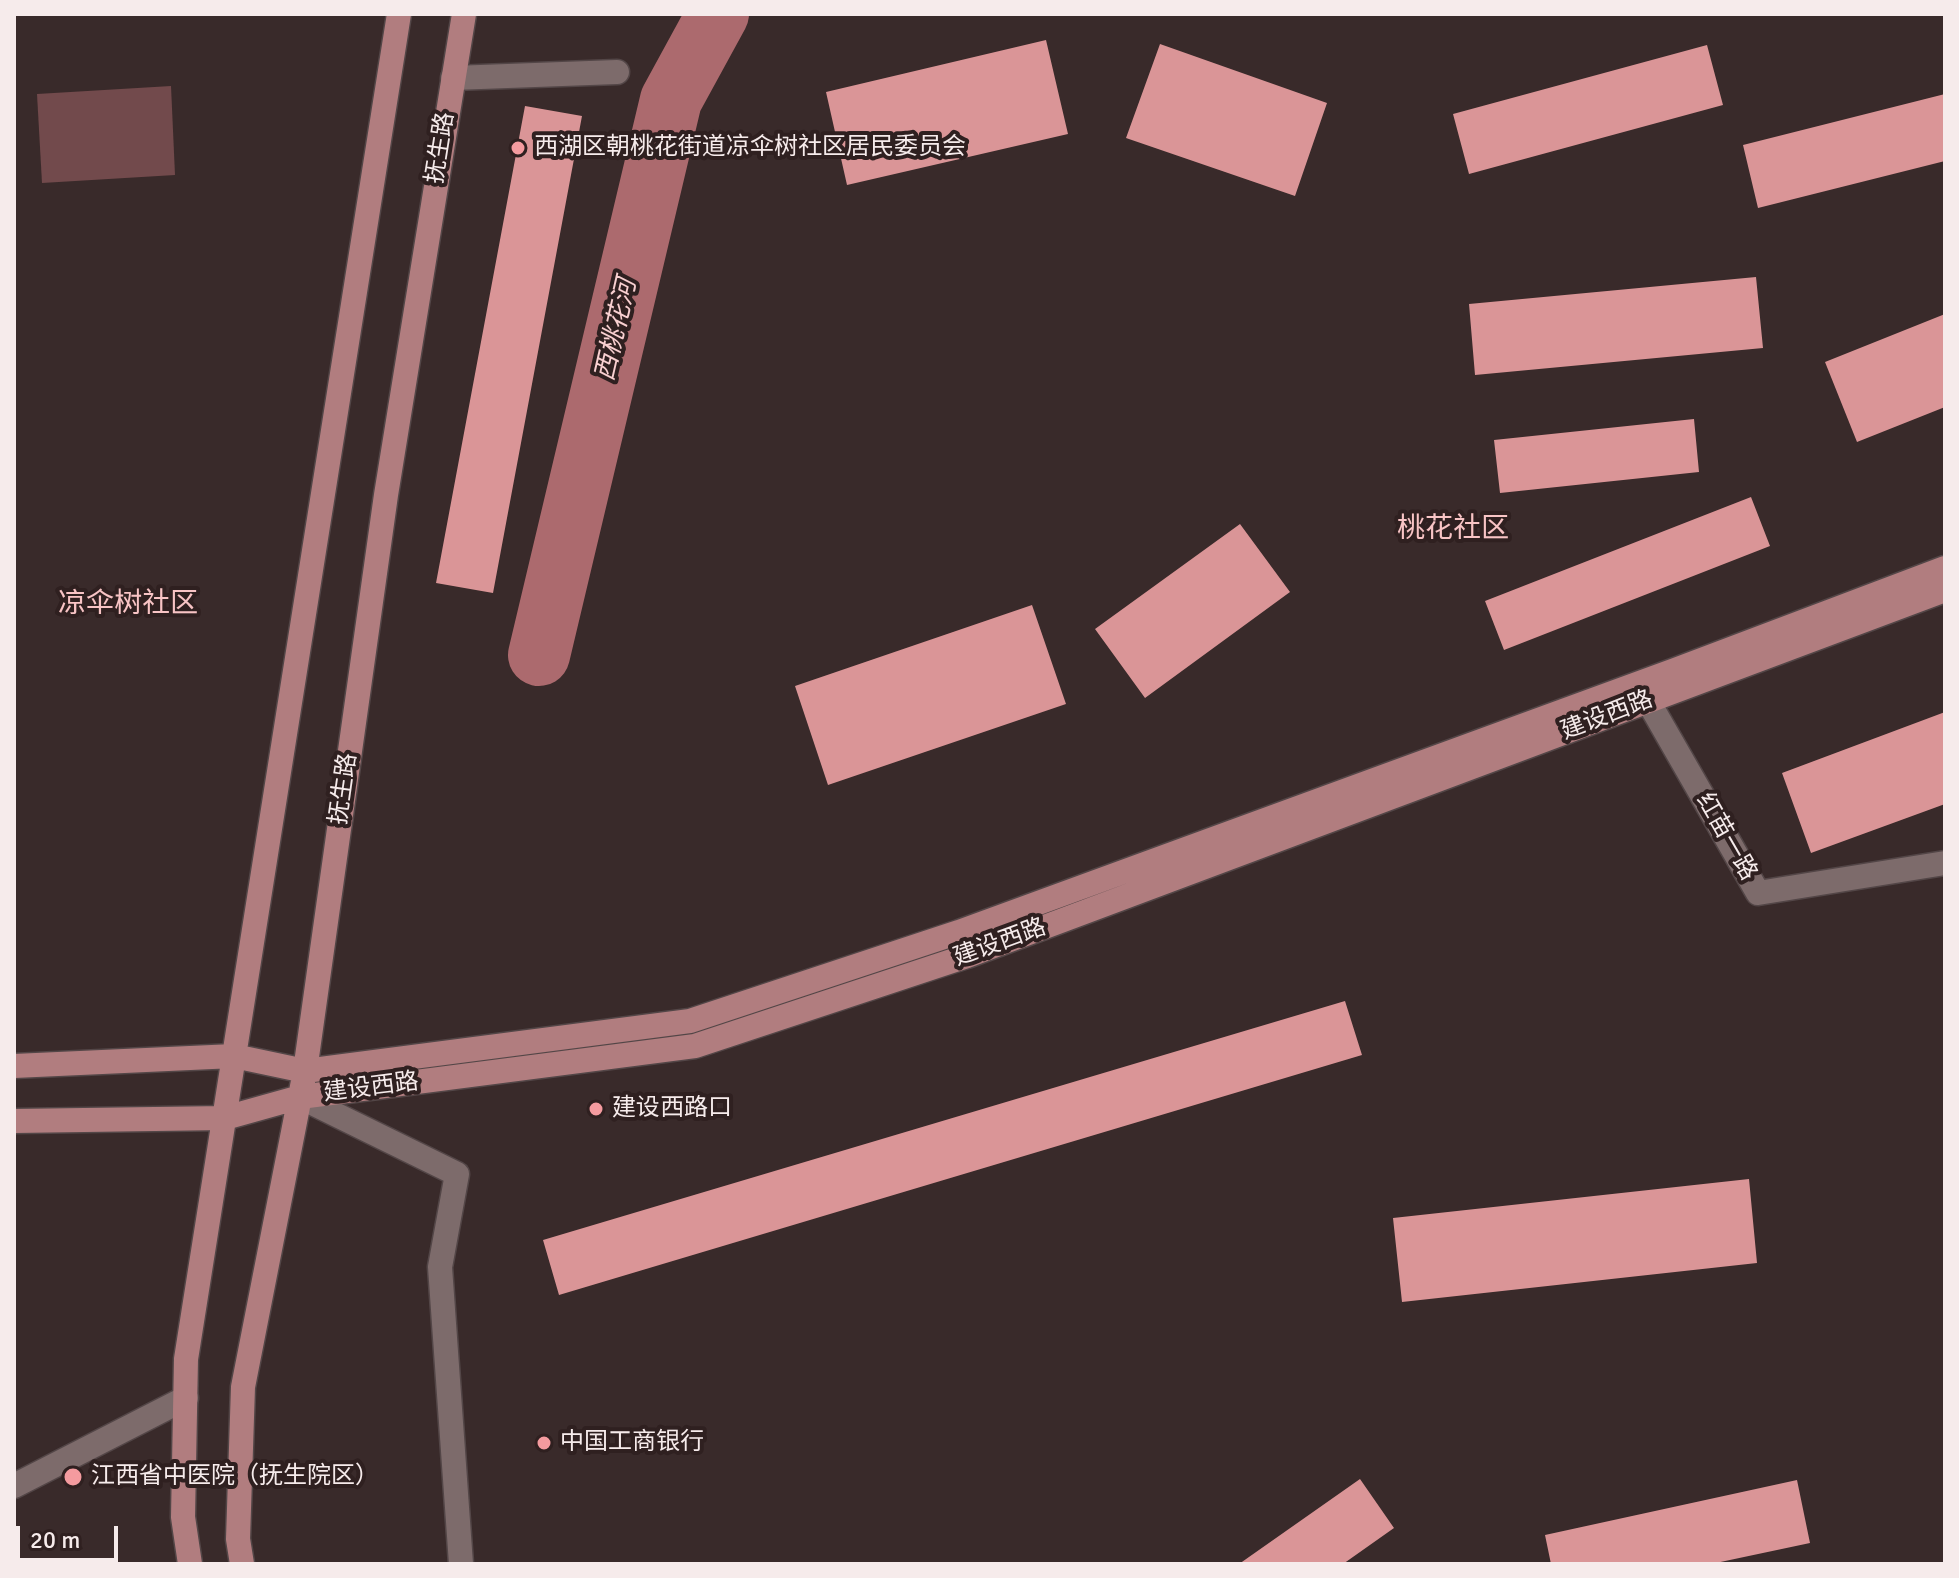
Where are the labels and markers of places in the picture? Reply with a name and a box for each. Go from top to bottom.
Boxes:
place label: 西湖区朝桃花街道凉伞树社区居民委员会 [534,134,966,162]
marker: 西湖区朝桃花街道凉伞树社区居民委员会 [509,139,527,157]
place label: 建设西路口 [612,1095,732,1123]
marker: 建设西路口 [587,1100,605,1118]
place label: 中国工商银行 [560,1429,704,1457]
marker: 中国工商银行 [535,1434,553,1452]
place label: 江西省中医院（抚生院区） [91,1463,379,1491]
marker: 江西省中医院（抚生院区） [62,1466,84,1488]

